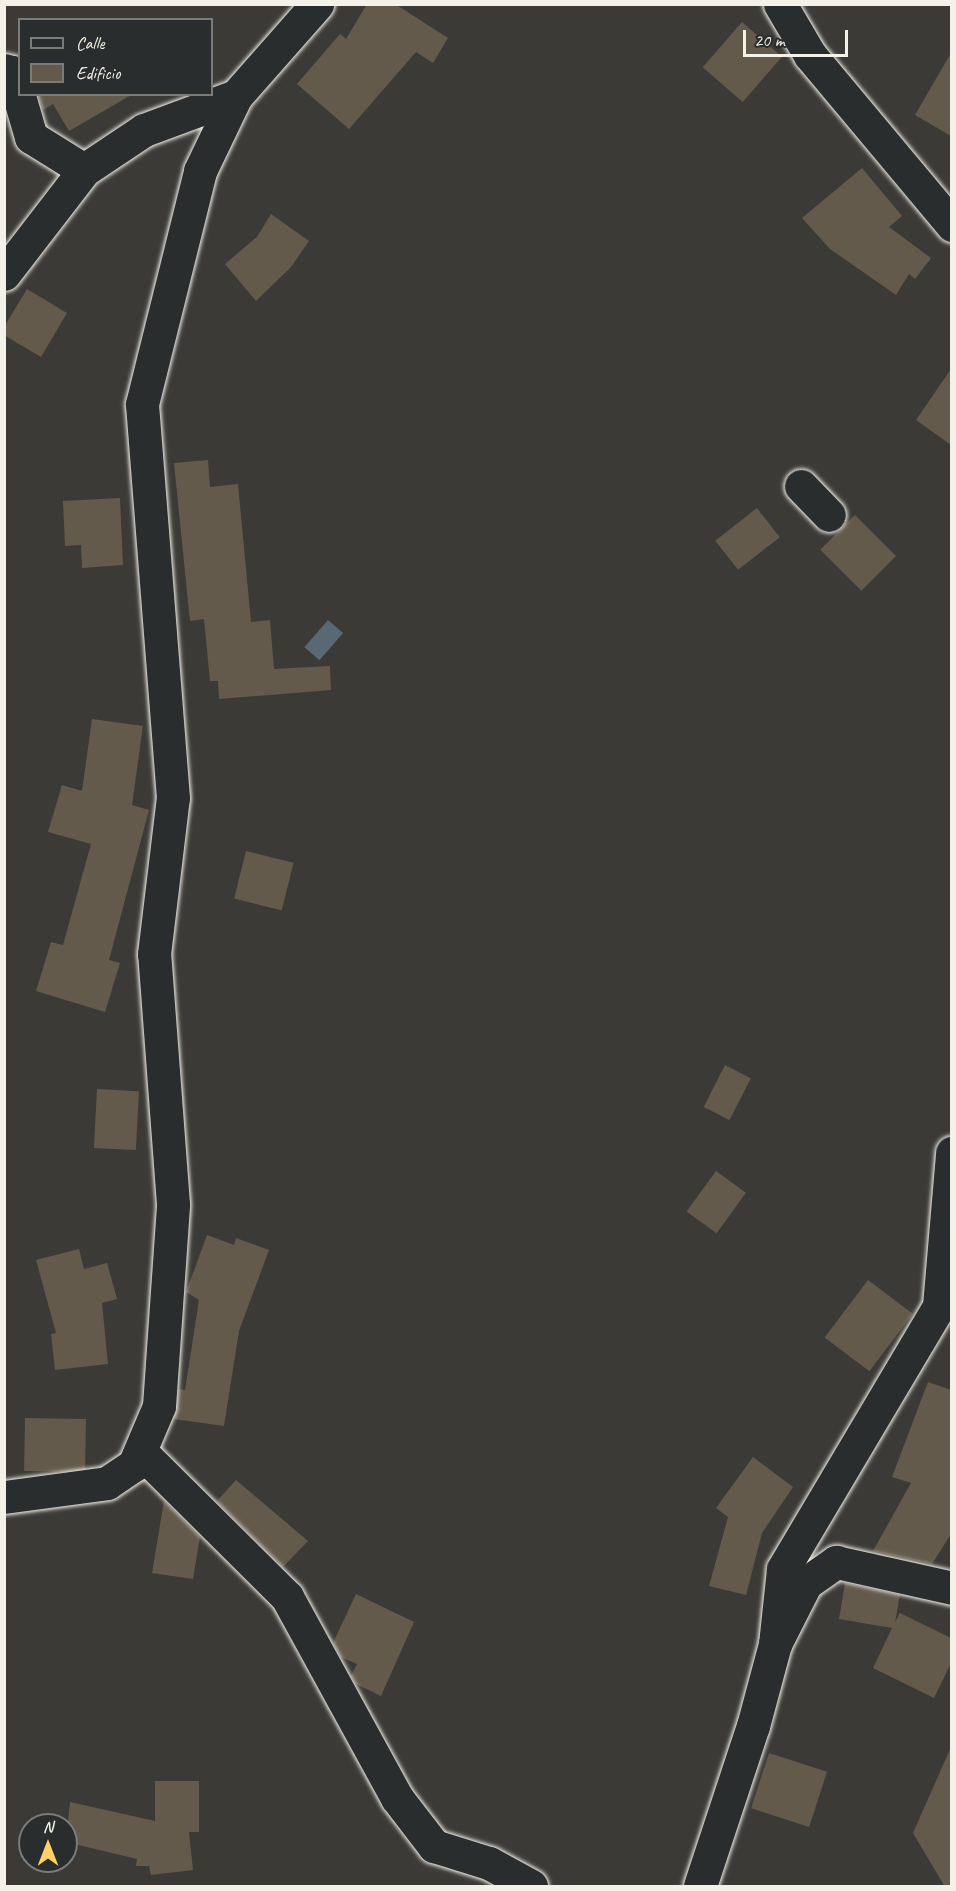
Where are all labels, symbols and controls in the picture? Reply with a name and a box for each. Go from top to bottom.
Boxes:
legend [18,18,213,96]
scale bar [746,18,851,56]
text: 20 m [754,29,785,51]
text: Calle [76,32,104,54]
text: Edificio [76,62,120,84]
north arrow [18,1813,78,1873]
text: N [43,1817,53,1837]

